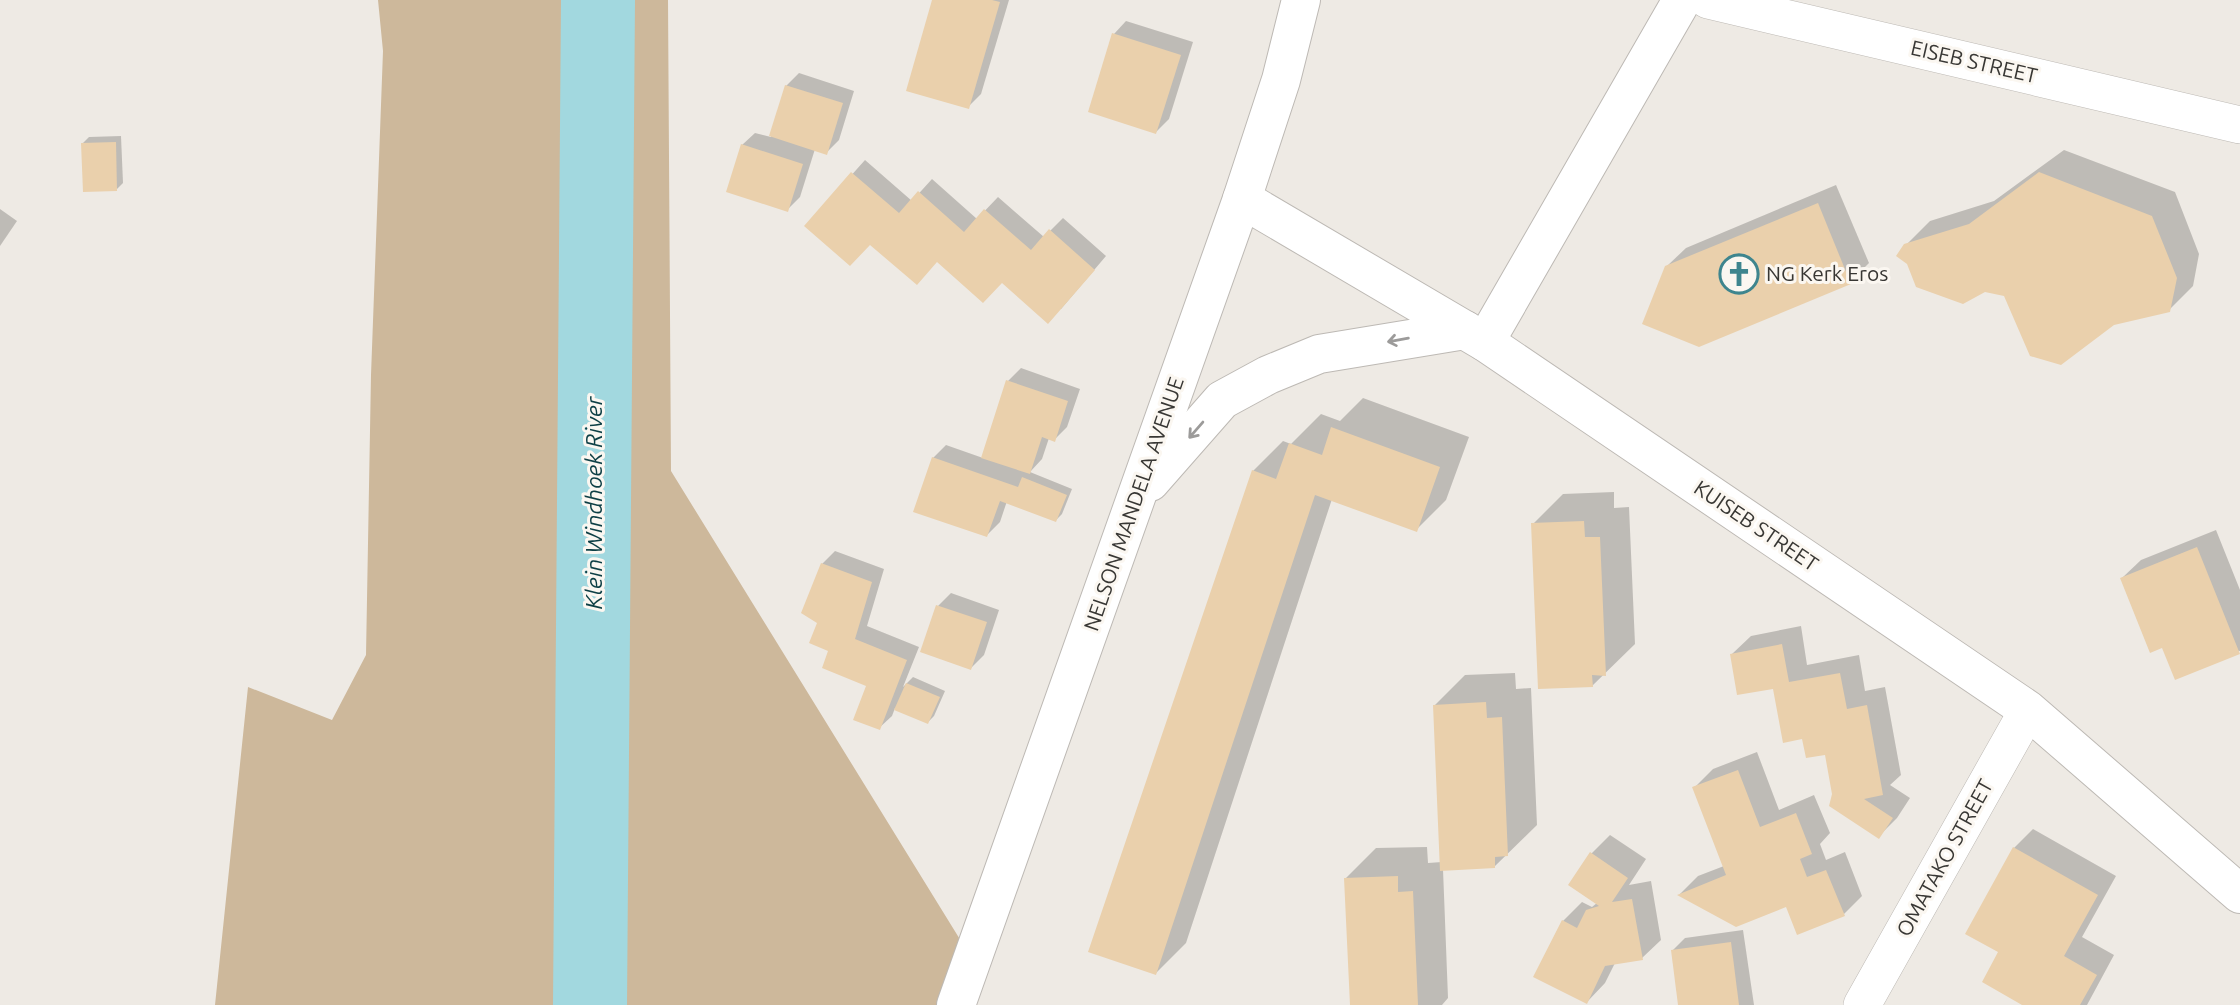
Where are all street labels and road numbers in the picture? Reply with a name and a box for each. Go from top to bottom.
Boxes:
street label: EISEB STREET [1909,35,2040,87]
street label: NELSON MANDELA AVENUE [1078,374,1188,634]
street label: KUISEB STREET [1690,475,1823,576]
street label: OMATAKO STREET [1891,775,1997,940]

